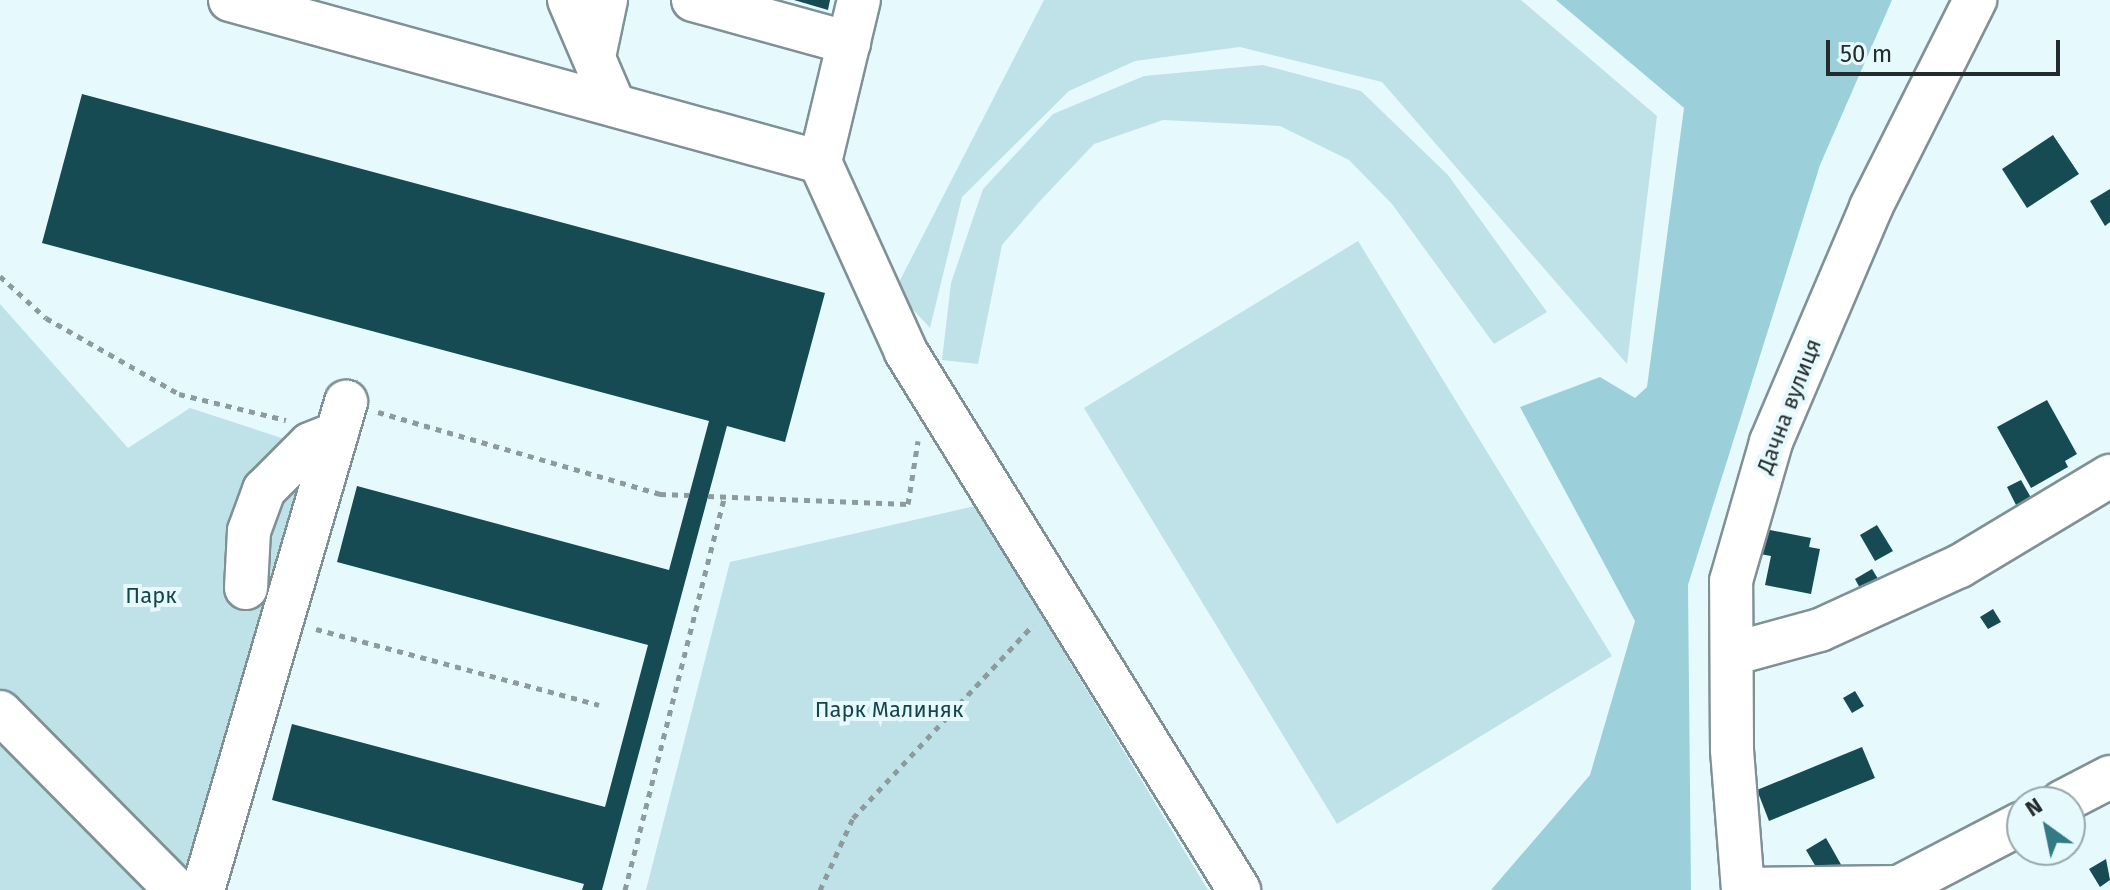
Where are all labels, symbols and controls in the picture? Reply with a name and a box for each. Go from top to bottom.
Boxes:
scale bar [1830,24,2064,74]
text: 50 m [1840,40,1892,68]
street label: Дачна вулиця [1751,335,1827,477]
park label: Парк [125,583,177,609]
park label: Парк Малиняк [815,697,963,723]
north arrow [2006,786,2086,866]
text: N [2020,792,2047,822]

